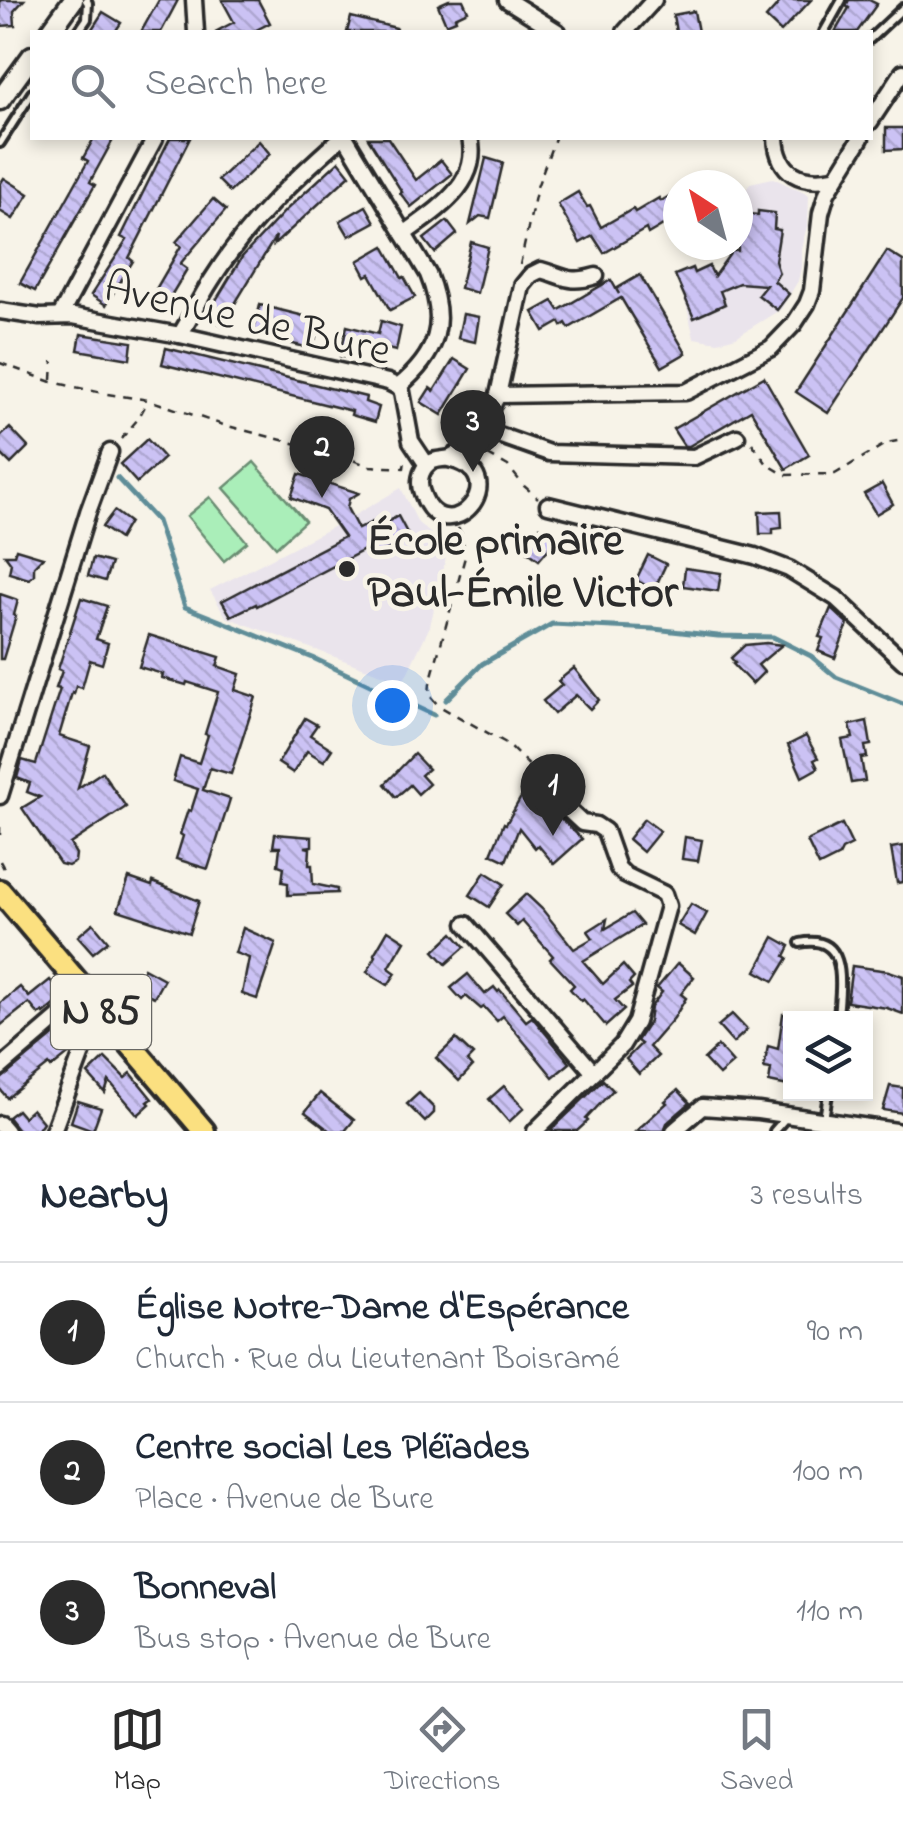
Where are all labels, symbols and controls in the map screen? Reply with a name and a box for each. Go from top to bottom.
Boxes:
search box [30,30,873,140]
text: Search here [145,57,327,113]
icon: search [65,58,120,113]
north arrow [663,170,753,260]
street label: Avenue de Bure [97,256,398,386]
pin: 3 [440,390,506,472]
pin: 2 [290,416,354,498]
place label: École primaire Paul-Émile Victor [367,510,679,628]
marker: École primaire Paul-Émile Victor [336,558,358,580]
your location [367,680,418,731]
pin: 1 [520,754,586,836]
road number: N 85 [51,975,151,1049]
map controls [783,1011,873,1101]
button: layers [783,1011,873,1101]
text: Nearby [40,1166,168,1227]
text: 3 results [751,1173,863,1220]
text: Église Notre-Dame d'Espérance [135,1281,629,1337]
text: 1 [67,1309,78,1356]
text: 90 m [807,1309,863,1356]
text: Church · Rue du Lieutenant Boisramé [135,1337,620,1384]
text: Centre social Les Pléïades [135,1421,530,1477]
text: 2 [65,1449,80,1496]
text: 100 m [792,1449,863,1496]
text: Place · Avenue de Bure [135,1477,434,1524]
text: Bonneval [135,1561,276,1617]
text: 3 [66,1589,79,1636]
text: 110 m [796,1589,863,1636]
text: Bus stop · Avenue de Bure [135,1617,491,1664]
tab: Map [110,1702,165,1803]
tab: Directions [384,1702,501,1803]
tab: Saved [720,1702,793,1803]

